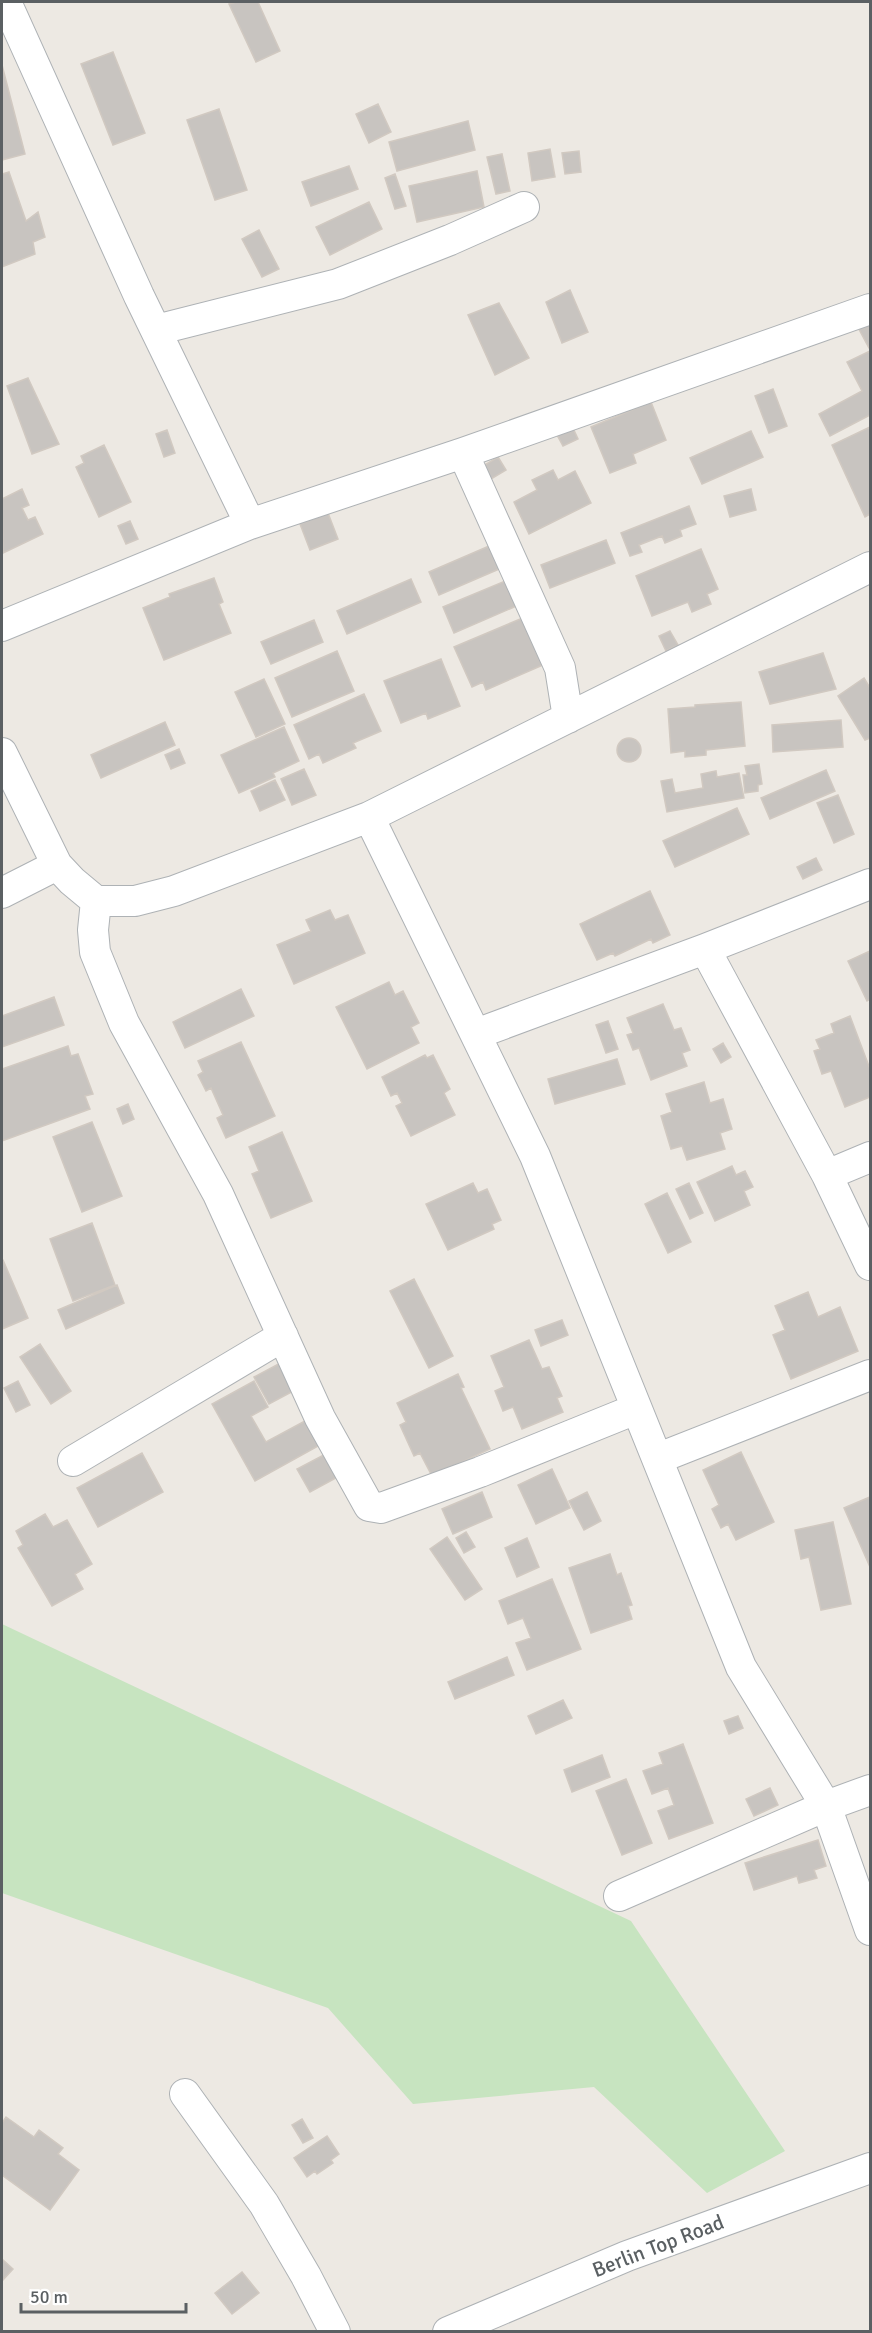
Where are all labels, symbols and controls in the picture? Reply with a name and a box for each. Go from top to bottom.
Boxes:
street label: Berlin Top Road [588,2209,728,2283]
scale bar [21,2276,186,2314]
text: 50 m [30,2286,68,2308]

